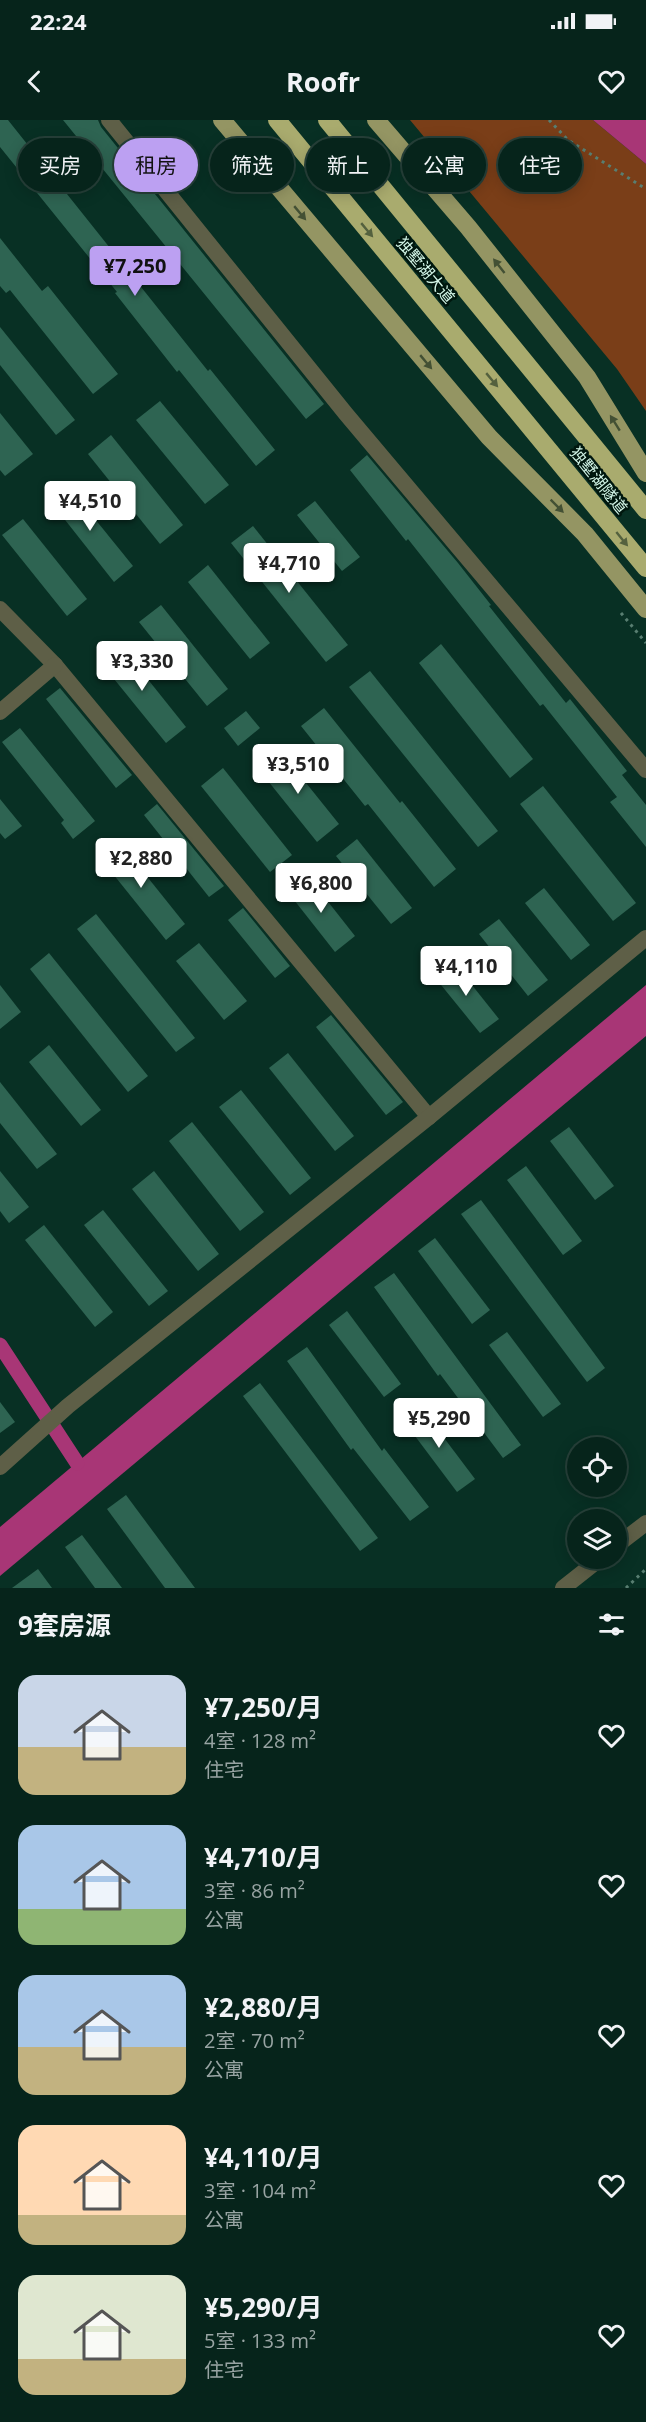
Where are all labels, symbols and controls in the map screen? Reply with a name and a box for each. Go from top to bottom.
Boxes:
text: 22:24 [30,6,87,36]
text: Roofr [286,63,360,100]
icon: back [18,65,51,98]
icon: heart [595,65,628,98]
chip: 买房 [18,138,102,192]
chip: 租房 [114,138,198,192]
chip: 筛选 [210,138,294,192]
chip: 新上 [306,138,390,192]
chip: 公寓 [402,138,486,192]
chip: 住宅 [498,138,582,192]
one-way arrow [293,205,306,220]
one-way arrow [361,222,374,238]
street label: 独墅湖大道 [392,232,460,308]
pin: ¥7,250 [86,246,184,297]
text: ¥7,250 [104,252,166,279]
one-way arrow [494,259,506,274]
one-way arrow [419,354,432,370]
one-way arrow [485,372,498,388]
one-way arrow [610,415,621,431]
street label: 独墅湖隧道 [565,442,633,518]
pin: ¥4,510 [41,481,139,532]
text: ¥4,510 [59,487,121,514]
one-way arrow [549,499,563,513]
one-way arrow [616,531,629,547]
pin: ¥4,710 [240,543,338,594]
text: ¥4,710 [258,549,320,576]
pin: ¥3,330 [93,641,191,692]
text: ¥3,330 [111,647,173,674]
pin: ¥3,510 [249,744,347,795]
text: ¥3,510 [267,750,329,777]
pin: ¥2,880 [92,838,190,889]
text: ¥2,880 [110,844,172,871]
pin: ¥6,800 [272,863,370,914]
text: ¥6,800 [290,869,352,896]
pin: ¥4,110 [417,946,515,997]
text: ¥4,110 [435,952,497,979]
pin: ¥5,290 [390,1398,488,1449]
text: ¥5,290 [408,1404,470,1431]
map controls [567,1437,627,1569]
button: locate [567,1437,627,1497]
button: layers [567,1509,627,1569]
text: 9套房源 [18,1607,111,1643]
icon: filters [595,1608,628,1641]
text: ¥7,250/月 [204,1689,323,1725]
icon: home [66,1699,138,1771]
icon: heart [595,1719,628,1752]
text: 4室 · 128 m² [204,1727,316,1754]
text: 住宅 [204,1756,244,1783]
text: ¥4,710/月 [204,1839,323,1875]
icon: home [66,1849,138,1921]
icon: heart [595,1869,628,1902]
text: 3室 · 86 m² [204,1877,305,1904]
text: 公寓 [204,1906,244,1933]
text: ¥2,880/月 [204,1989,323,2025]
icon: home [66,1999,138,2071]
icon: heart [595,2019,628,2052]
text: 2室 · 70 m² [204,2027,305,2054]
text: 公寓 [204,2056,244,2083]
text: ¥4,110/月 [204,2139,323,2175]
icon: home [66,2149,138,2221]
icon: heart [595,2169,628,2202]
text: 3室 · 104 m² [204,2177,316,2204]
text: 公寓 [204,2206,244,2233]
text: ¥5,290/月 [204,2289,323,2325]
icon: home [66,2299,138,2371]
icon: heart [595,2319,628,2352]
text: 5室 · 133 m² [204,2327,316,2354]
text: 住宅 [204,2356,244,2383]

